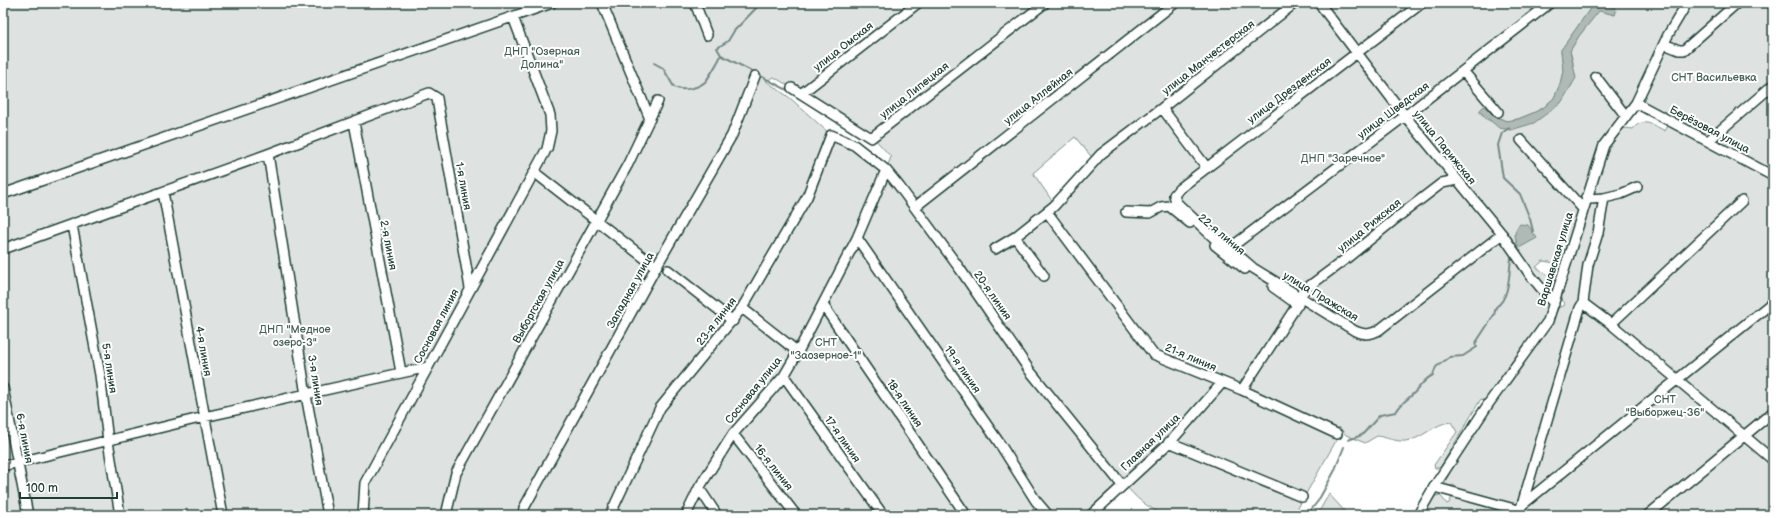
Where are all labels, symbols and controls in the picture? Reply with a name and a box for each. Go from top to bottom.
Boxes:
street label: улица Манчестерская [1160,17,1257,98]
street label: улица Омская [811,19,876,74]
park label: ДНП "Озерная Долина" [504,45,580,71]
street label: улица Дрезденская [1245,55,1334,126]
street label: улица Липецкая [877,59,951,121]
street label: улица Аллейная [1001,65,1075,127]
park label: СНТ Васильевка [1671,71,1757,84]
street label: улица Шведская [1355,79,1432,142]
street label: Берёзовая улица [1668,103,1752,156]
street label: улица Парижская [1411,108,1478,187]
park label: ДНП "Заречное" [1301,152,1385,165]
street label: 1-я линия [453,161,474,211]
street label: улица Рижская [1335,196,1404,255]
street label: Варшавская улица [1535,210,1576,308]
street label: 22-я линия [1196,211,1248,258]
street label: 2-я линия [377,219,400,271]
street label: Западная улица [604,250,657,330]
street label: Выборгская улица [510,257,567,345]
street label: 20-я линия [971,268,1014,322]
street label: улица Пражская [1281,269,1361,324]
street label: Сосновая линия [411,287,462,366]
street label: 23-я линия [694,295,739,348]
park label: ДНП "Медное озеро-3" [259,323,331,349]
street label: 4-я линия [193,325,214,377]
park label: СНТ "Заозерное-1" [791,336,861,362]
street label: 21-я линия [1163,341,1218,374]
street label: 5-я линия [99,342,120,394]
street label: 19-я линия [942,343,984,395]
street label: 3-я линия [305,354,326,406]
street label: Сосновая улица [722,354,785,426]
street label: 18-я линия [884,377,925,430]
park label: СНТ "Выборжец-36" [1626,393,1704,419]
street label: Главная улица [1118,411,1183,474]
street label: 6-я линия [13,412,36,464]
street label: 17-я линия [822,414,863,465]
street label: 16-я линия [752,442,796,493]
scale bar [20,474,117,500]
text: 100 m [26,481,58,496]

